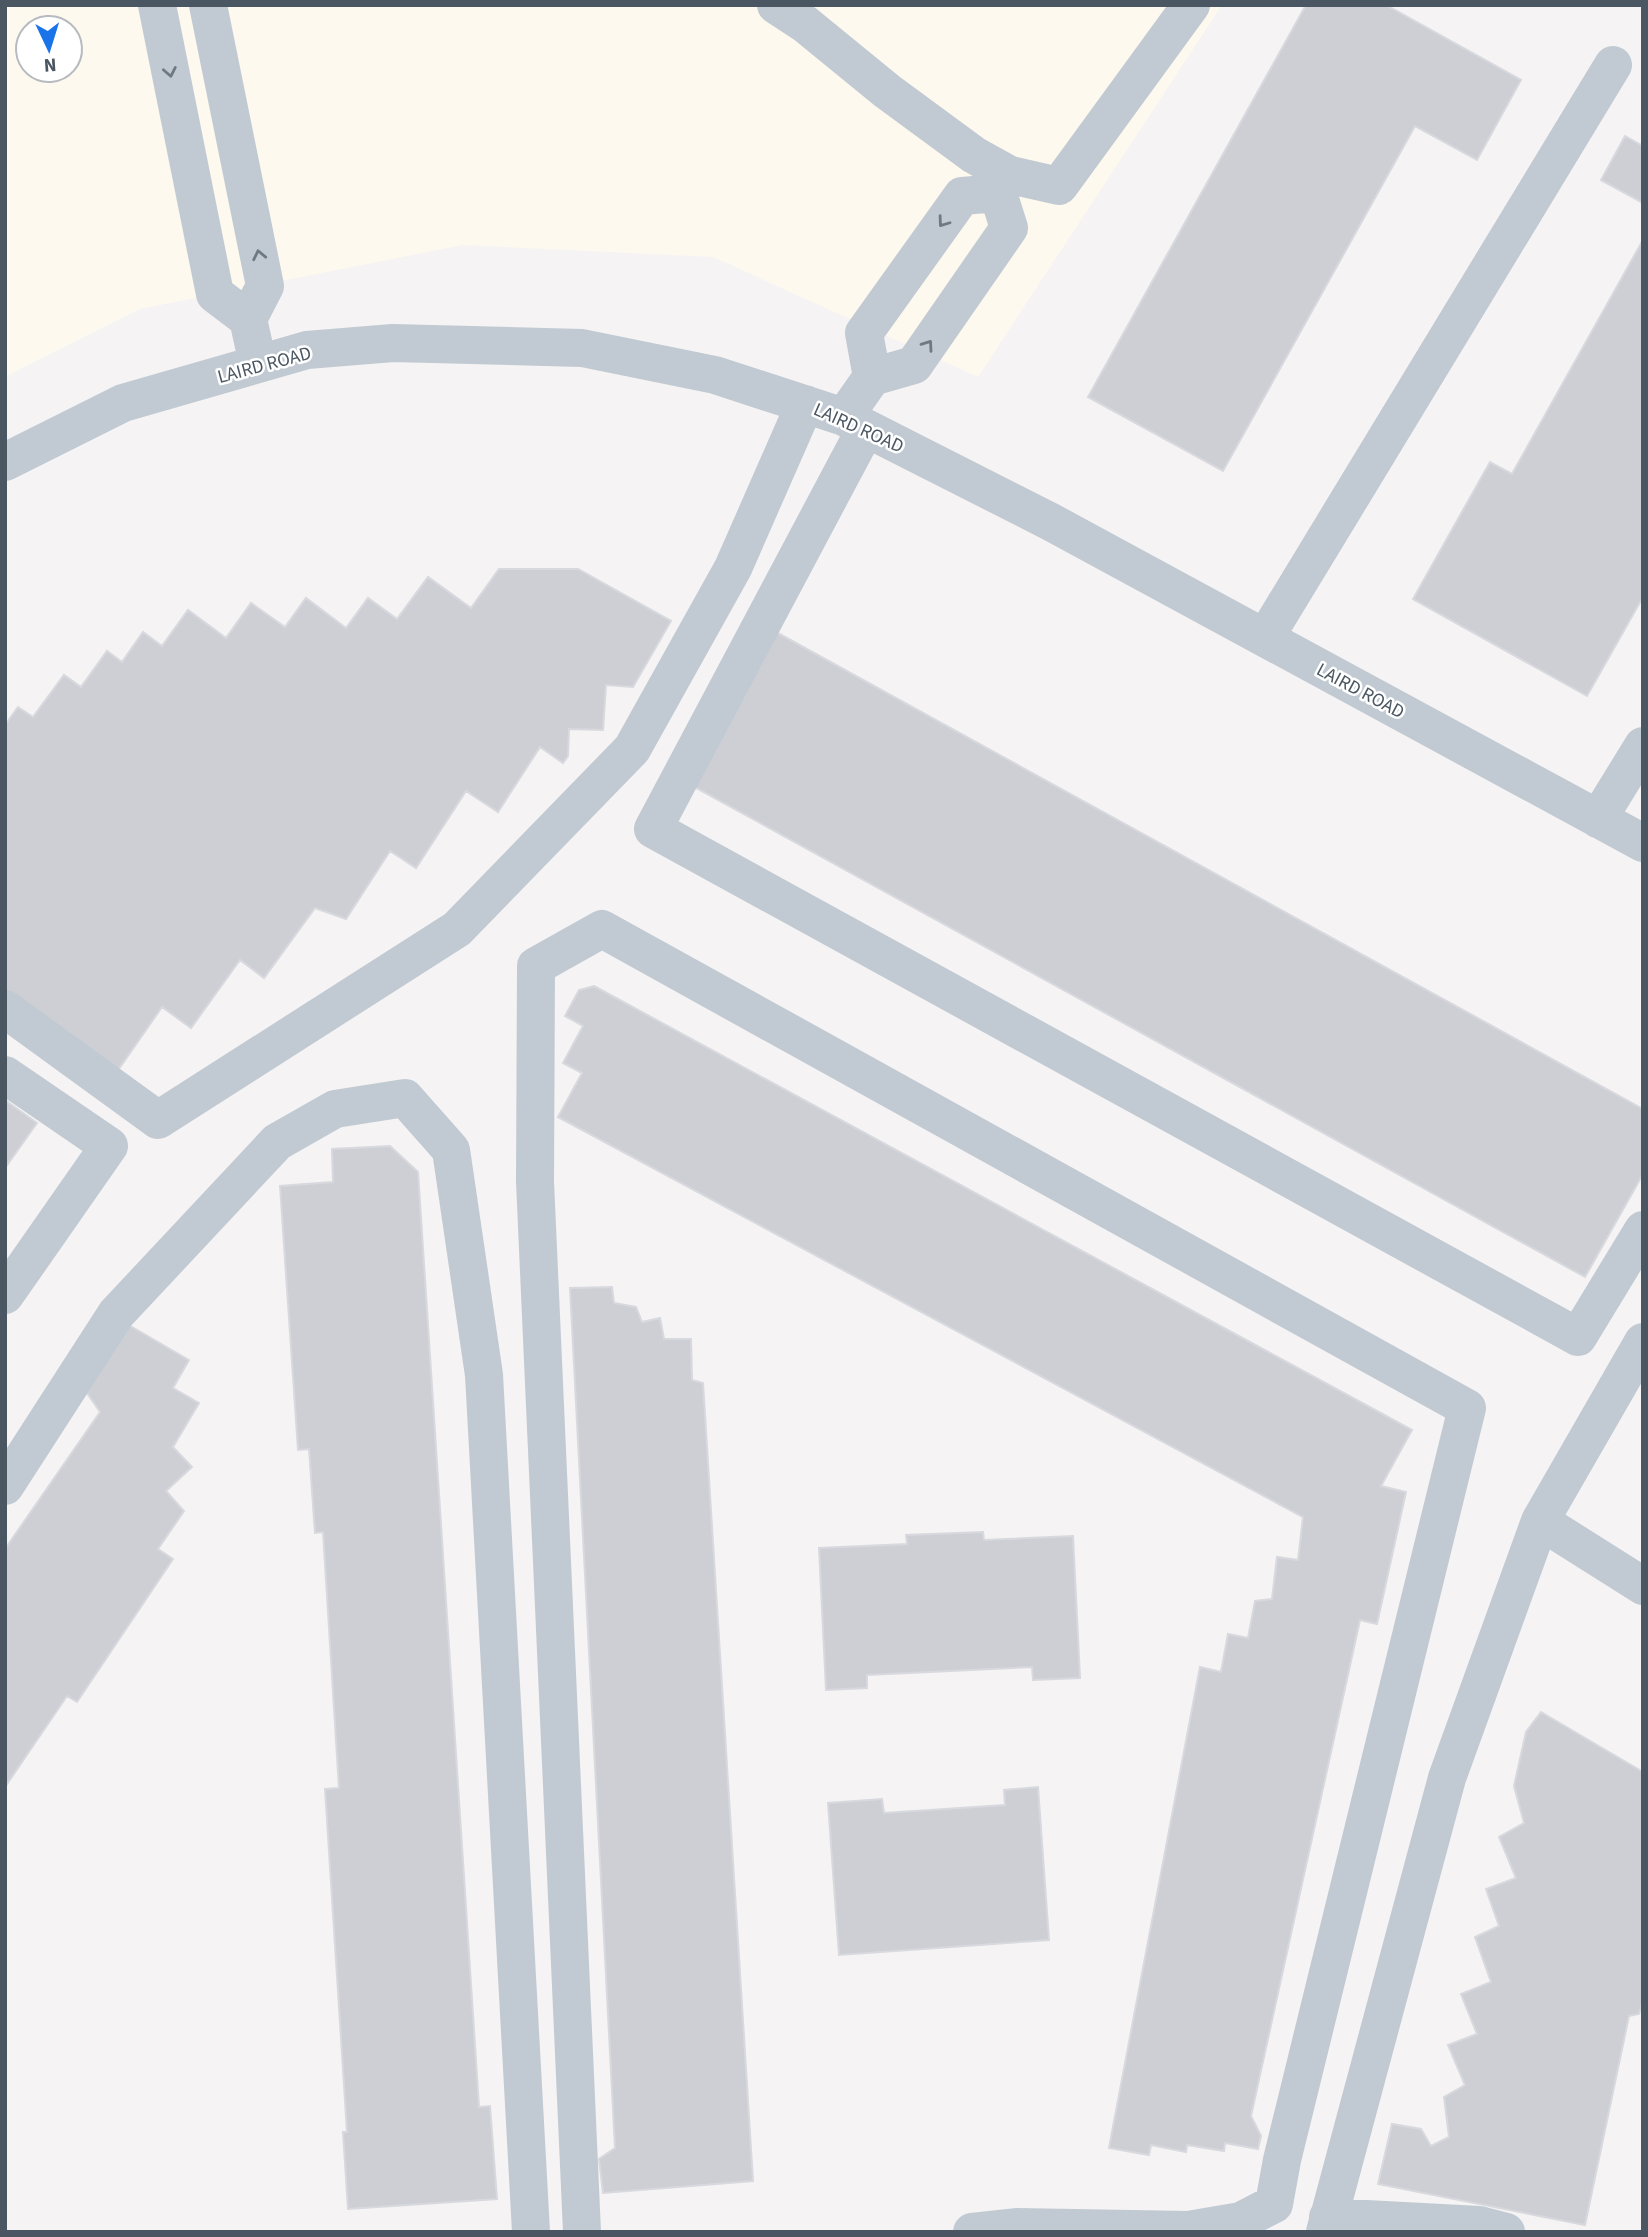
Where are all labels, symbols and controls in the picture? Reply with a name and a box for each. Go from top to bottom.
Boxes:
north arrow [14,14,84,84]
text: N [43,51,57,78]
one-way arrow [162,66,177,78]
one-way arrow [939,214,951,227]
one-way arrow [252,249,267,261]
street label: LAIRD ROAD [214,340,314,391]
one-way arrow [920,340,932,353]
street label: LAIRD ROAD [809,396,908,460]
street label: LAIRD ROAD [1312,657,1409,726]

